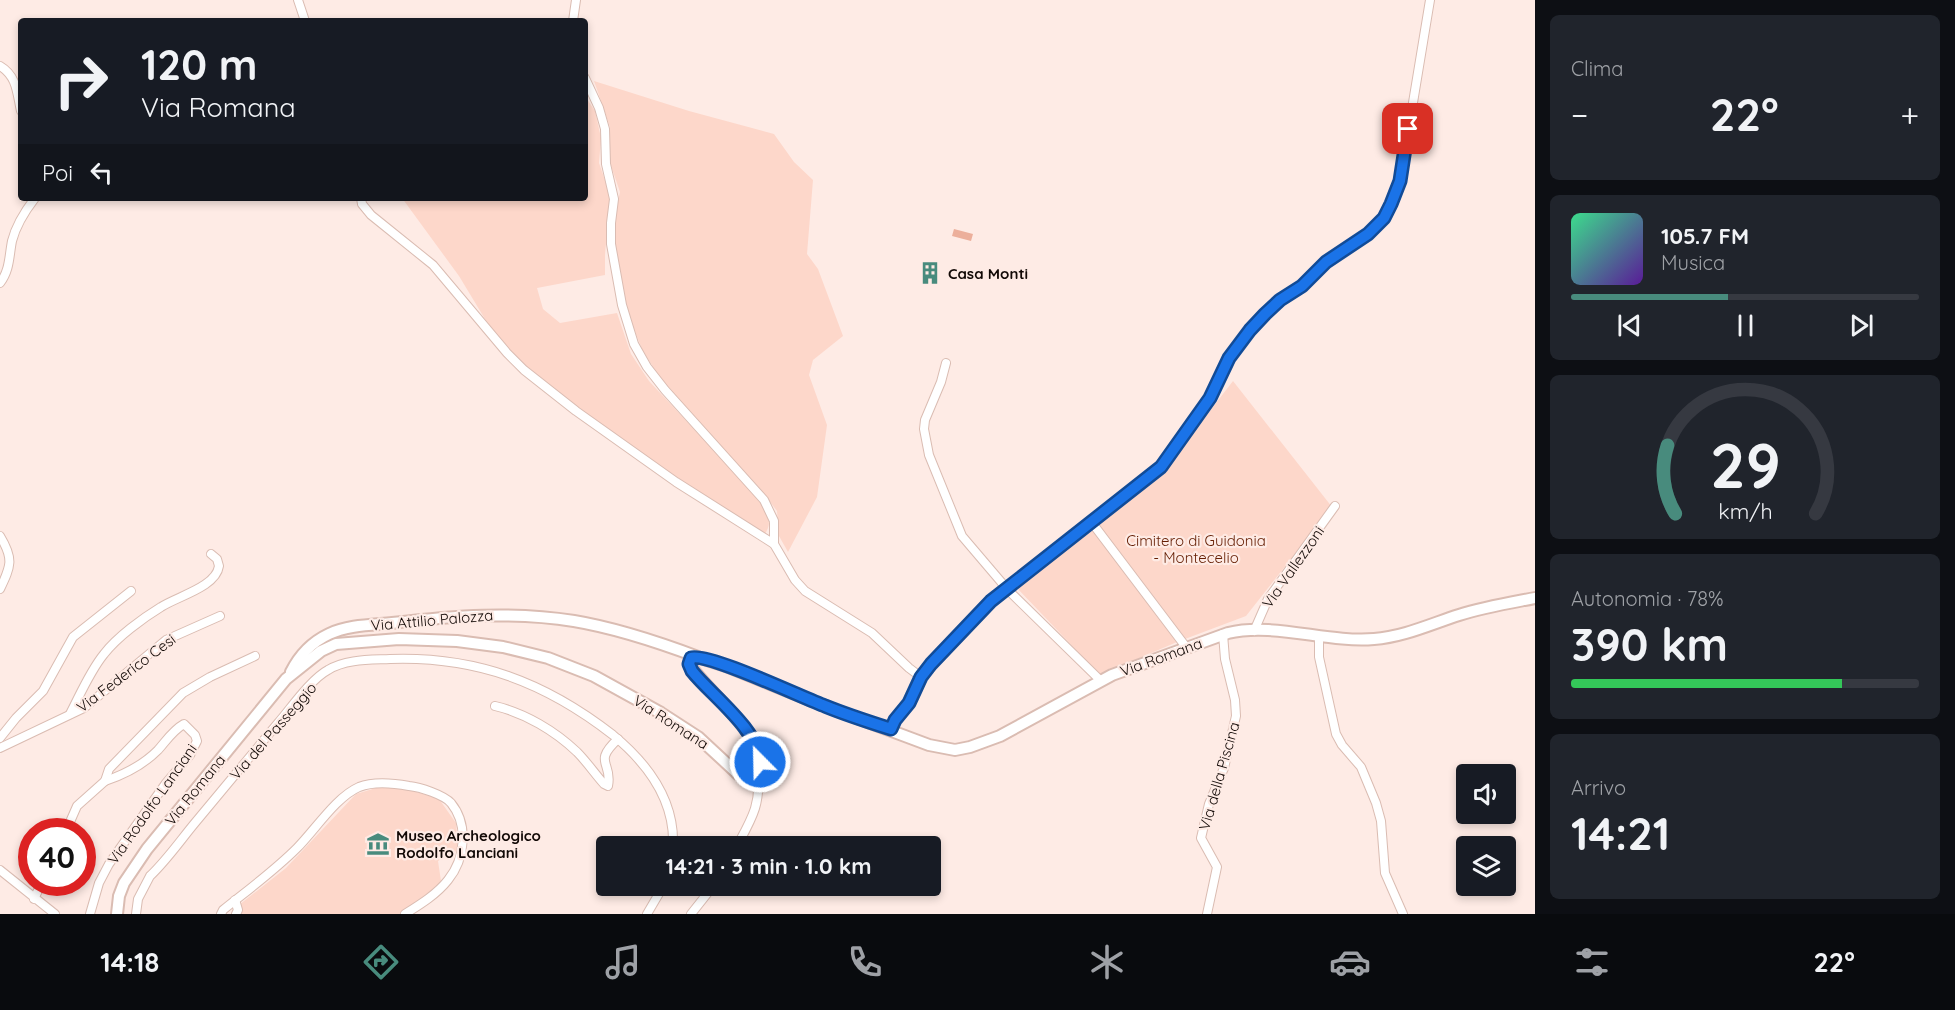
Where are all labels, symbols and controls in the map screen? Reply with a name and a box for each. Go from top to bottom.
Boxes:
text: 120 m [141,38,258,91]
icon: right [42,42,120,120]
text: Clima [1571,56,1623,81]
text: 22° [1710,86,1779,142]
text: Via Romana [141,90,296,124]
text: − [1571,94,1588,135]
text: + [1900,94,1919,135]
pin [1382,103,1433,154]
icon: arrive [1391,112,1424,145]
icon: left [85,156,118,189]
text: Poi [42,159,73,187]
text: 105.7 FM [1661,222,1749,250]
text: Musica [1661,250,1725,275]
building icon: Casa Monti [917,260,943,286]
place label: Casa Monti [948,264,1028,283]
icon: previous [1613,309,1646,342]
icon: pause [1729,309,1762,342]
icon: next [1845,309,1878,342]
text: 29 [1710,426,1780,504]
text: km/h [1718,498,1772,524]
street label: Via Vallezzoni [1258,522,1328,612]
park label: Cimitero di Guidonia - Montecelio [1126,531,1266,567]
text: Autonomia · 78% [1571,586,1724,611]
street label: Via Attilio Palozza [370,605,494,635]
text: 390 km [1571,616,1728,672]
street label: Via Federico Cesi [73,630,179,716]
street label: Via Romana [1117,633,1205,681]
street label: Via del Passeggio [226,678,320,784]
street label: Via Romana [630,691,712,753]
street label: Via della Piscina [1194,720,1244,832]
position arrow [728,730,792,794]
street label: Via Rodolfo Lanciani [103,740,201,868]
street label: Via Romana [161,751,229,829]
map controls [1456,764,1516,896]
button: sound [1456,764,1516,824]
text: Arrivo [1571,775,1626,800]
text: 14:21 [1571,805,1670,861]
speed limit sign: 40 [18,818,96,896]
place label: Museo Archeologico Rodolfo Lanciani [396,826,541,862]
museum icon: Museo Archeologico Rodolfo Lanciani [365,831,391,857]
button: layers [1456,836,1516,896]
text: 14:21 · 3 min · 1.0 km [665,852,872,880]
icon: directions [360,941,402,983]
icon: music [602,941,644,983]
icon: phone [844,941,886,983]
icon: climate [1086,941,1128,983]
icon: car [1329,941,1371,983]
icon: filters [1571,941,1613,983]
text: 14:18 [100,945,159,979]
text: 22° [1813,945,1855,979]

